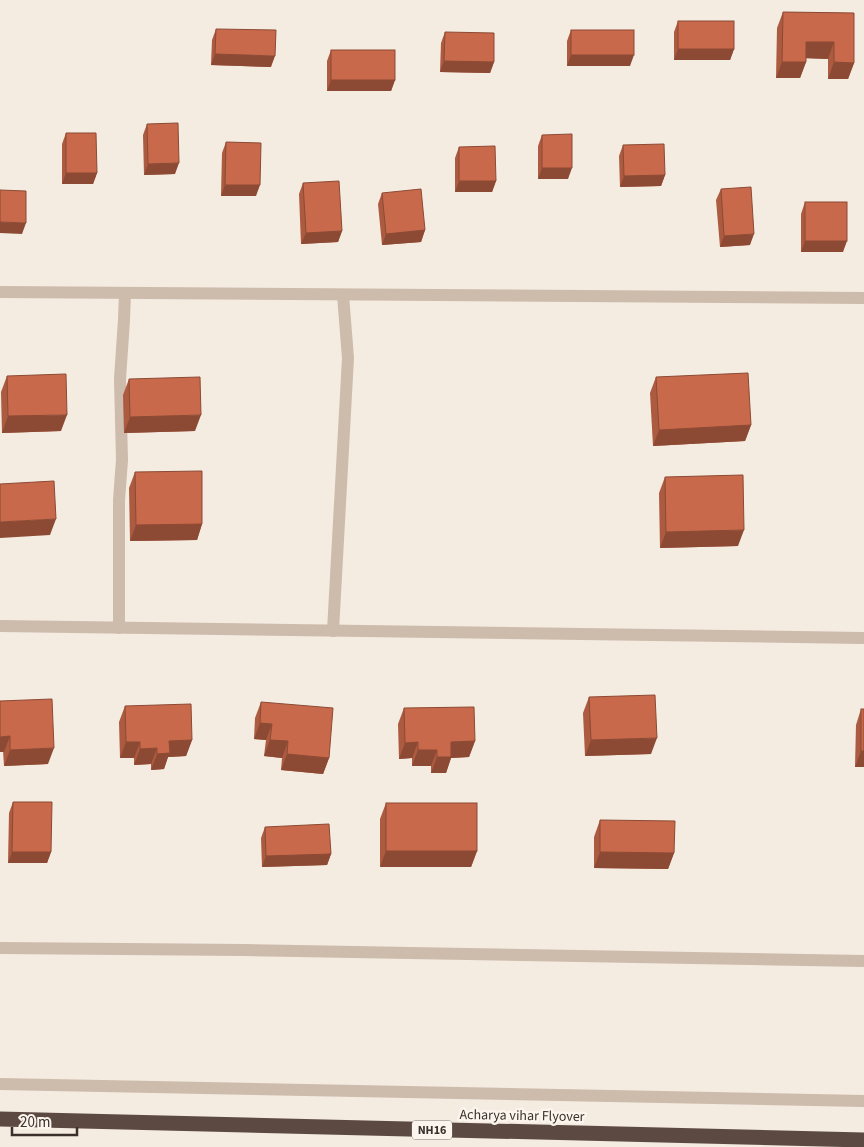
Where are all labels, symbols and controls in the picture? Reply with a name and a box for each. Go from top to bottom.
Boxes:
scale bar [12,1104,78,1136]
street label: Acharya vihar Flyover [459,1105,585,1127]
text: 20 m [20,1112,50,1133]
road number: NH16 [412,1120,452,1140]

